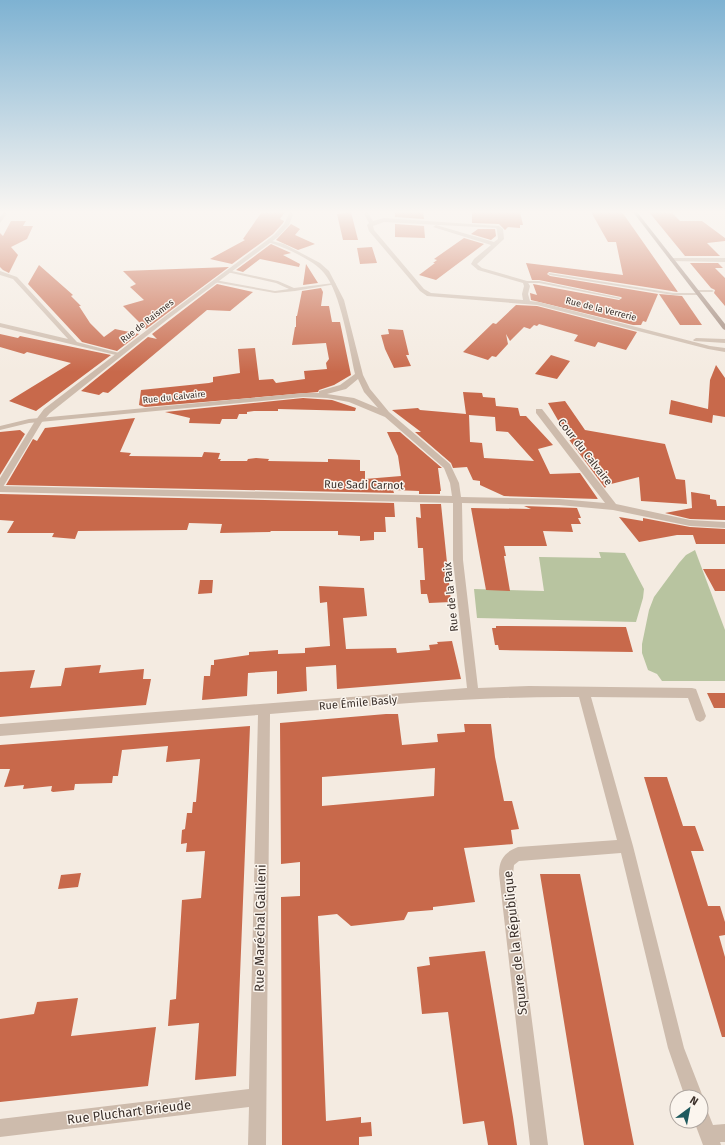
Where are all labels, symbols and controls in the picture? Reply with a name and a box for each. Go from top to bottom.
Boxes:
street label: Rue de la Verrerie [565,295,638,323]
street label: Rue de Raismes [119,297,175,345]
street label: Rue du Calvaire [142,389,206,405]
street label: Cour du Calvaire [555,416,615,488]
street label: Rue Sadi Carnot [324,478,404,492]
street label: Rue de la Paix [441,561,461,632]
street label: Rue Émile Basly [318,692,398,713]
street label: Rue Maréchal Gallieni [251,864,269,992]
street label: Square de la République [500,870,530,1016]
north arrow [669,1089,709,1129]
text: N [687,1093,701,1108]
street label: Rue Pluchart Brieude [66,1097,192,1127]

